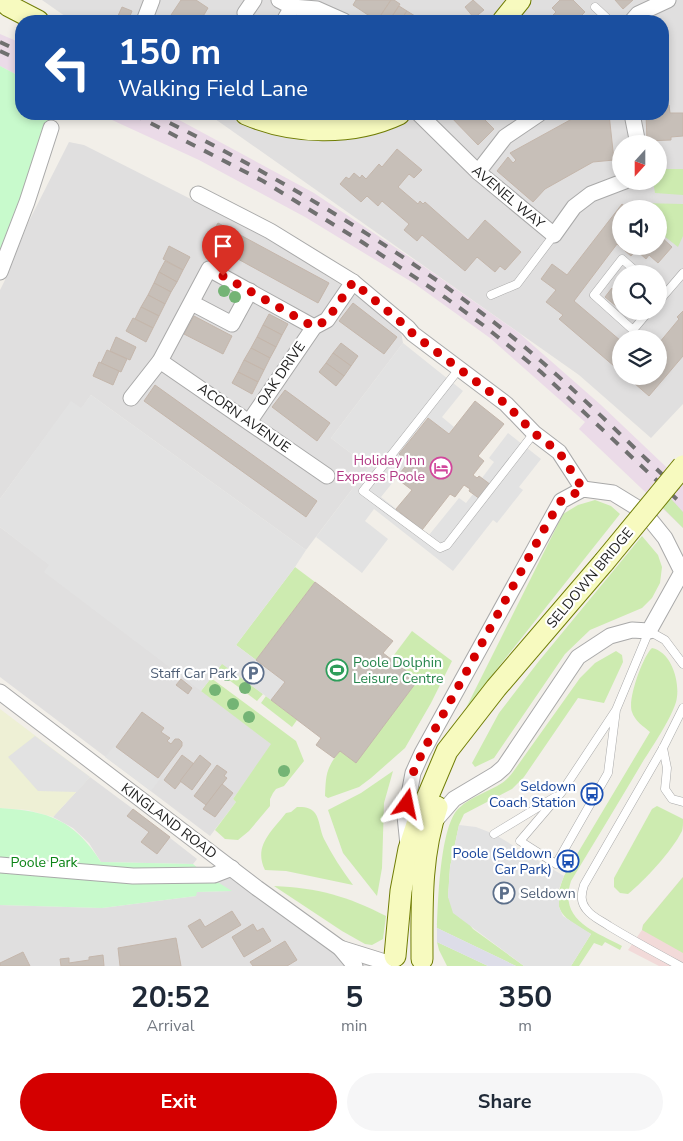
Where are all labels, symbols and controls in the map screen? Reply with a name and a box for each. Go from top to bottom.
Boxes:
text: 150 m [118,29,221,76]
icon: left [35,35,100,100]
text: Walking Field Lane [118,74,308,104]
north arrow [612,135,668,190]
map controls [612,135,667,385]
street label: AVENEL WAY [468,161,549,233]
button: sound [612,200,667,255]
pin [202,225,244,276]
icon: arrive [209,232,237,260]
button: search [612,265,667,320]
button: layers [612,330,667,385]
street label: OAK DRIVE [252,338,310,410]
street label: ACORN AVENUE [194,379,294,457]
place label: Holiday Inn Express Poole [336,451,425,486]
hotel icon: Holiday Inn Express Poole [429,456,453,480]
street label: SELDOWN BRIDGE [542,524,638,632]
place label: Poole Dolphin Leisure Centre [353,653,443,688]
sports icon: Poole Dolphin Leisure Centre [325,658,349,682]
parking icon: Staff Car Park [241,661,265,685]
place label: Staff Car Park [150,664,238,683]
position arrow [380,777,432,829]
place label: Seldown Coach Station [489,777,576,812]
street label: KINGLAND ROAD [117,779,221,863]
bus stop icon: Seldown Coach Station [580,782,604,806]
place label: Poole (Seldown Car Park) [453,844,552,879]
bus stop icon: Poole (Seldown Car Park) [556,849,580,873]
park label: Poole Park [10,853,79,872]
parking icon: Seldown [492,881,516,905]
place label: Seldown [520,884,576,903]
text: 20:52 [131,977,210,1018]
text: 5 [345,977,363,1018]
text: 350 [498,977,552,1018]
text: Arrival [146,1015,195,1037]
text: min [341,1015,367,1037]
text: m [518,1015,532,1037]
button: Exit [20,1073,337,1131]
button: Share [347,1073,663,1131]

